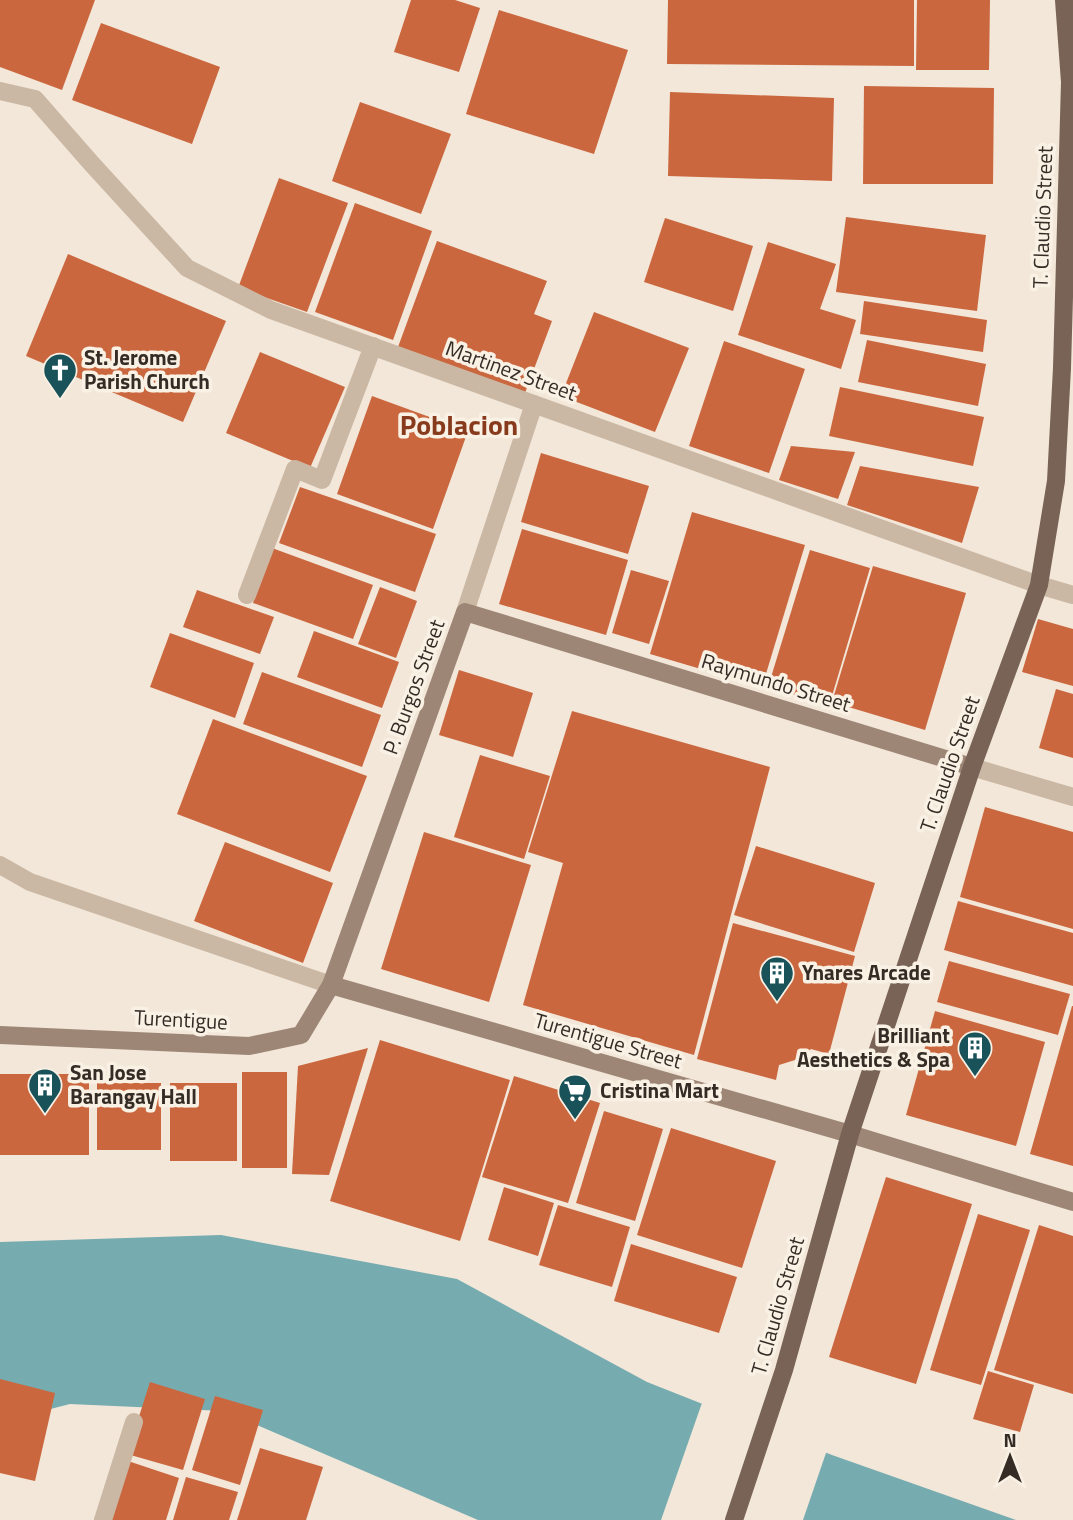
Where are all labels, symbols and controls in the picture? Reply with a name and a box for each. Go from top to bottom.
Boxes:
street label: T. Claudio Street [1024,145,1060,289]
street label: Martinez Street [441,331,582,409]
place label: St. Jerome Parish Church [84,341,210,397]
church icon: St. Jerome Parish Church [41,351,79,400]
district label: Poblacion [400,403,518,446]
street label: P. Burgos Street [374,614,453,759]
street label: Raymundo Street [698,644,855,720]
street label: T. Claudio Street [911,691,988,836]
building icon: Ynares Arcade [758,954,796,1003]
place label: Ynares Arcade [802,956,931,988]
street label: Turentigue [133,1001,229,1037]
street label: Turentigue Street [531,1004,687,1077]
place label: Brilliant Aesthetics & Spa [797,1019,950,1075]
building icon: Brilliant Aesthetics & Spa [956,1029,994,1078]
place label: San Jose Barangay Hall [70,1056,197,1112]
building icon: San Jose Barangay Hall [26,1066,64,1115]
supermarket icon: Cristina Mart [556,1072,594,1121]
place label: Cristina Mart [600,1074,719,1106]
street label: T. Claudio Street [742,1232,812,1379]
north arrow [975,1422,1045,1492]
text: N [1003,1425,1017,1454]

